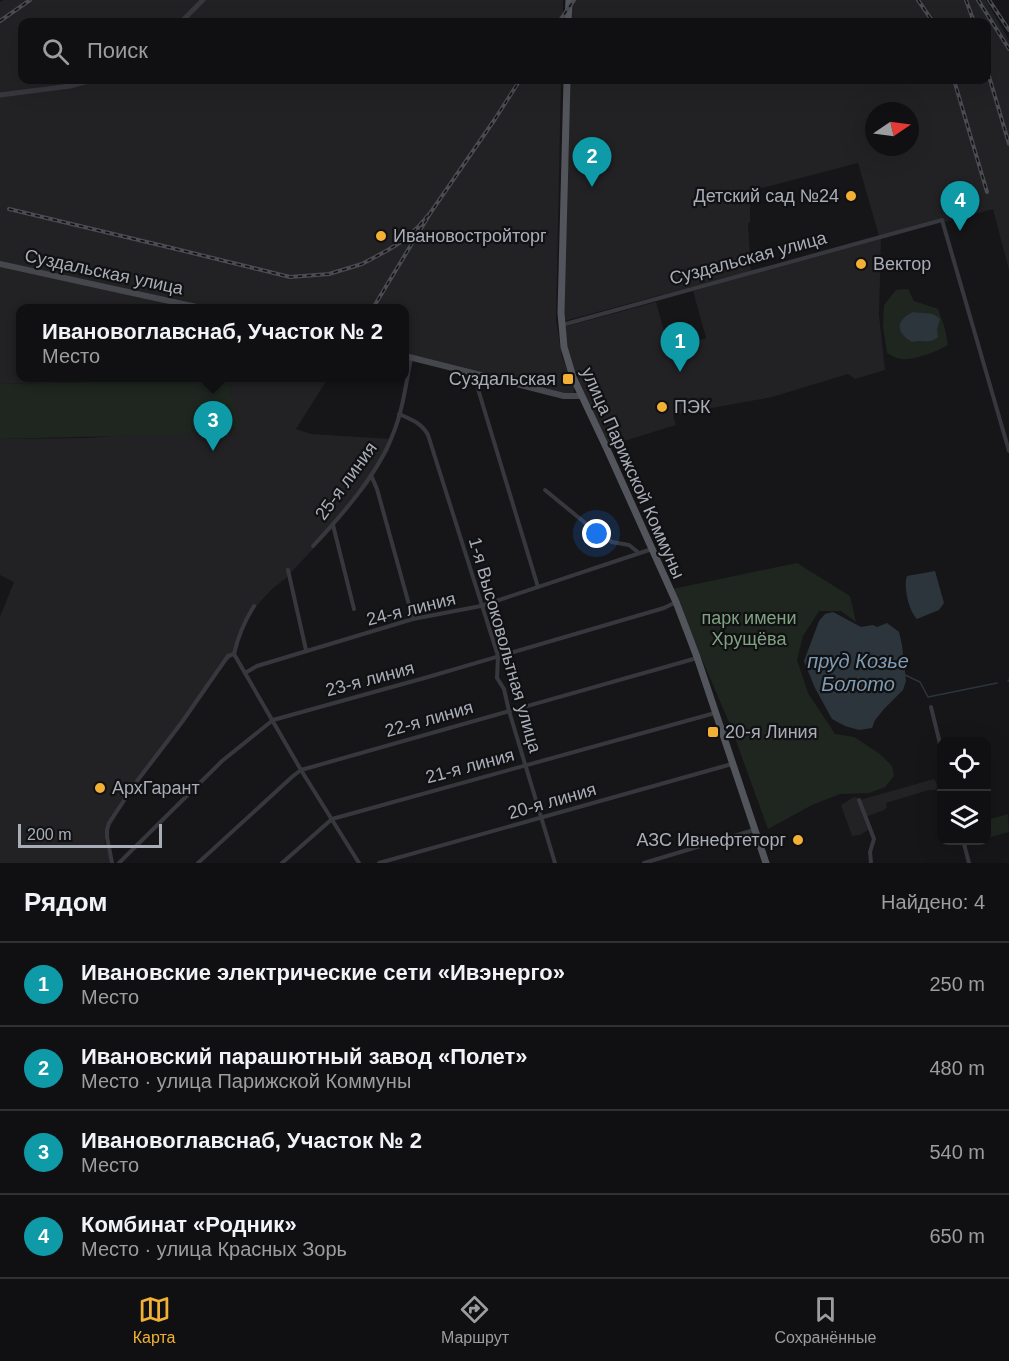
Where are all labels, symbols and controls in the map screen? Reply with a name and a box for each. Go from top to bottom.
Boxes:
search box [18,18,991,84]
icon: search [39,35,72,68]
text: Поиск [87,38,148,63]
north arrow [865,102,919,156]
pin: 2 [572,138,612,187]
pin: 4 [940,182,980,231]
place label: Детский сад №24 [694,186,839,206]
marker: Детский сад №24 [844,189,858,203]
place label: Ивановостройторг [393,226,547,246]
street label: Суздальская улица [667,227,830,289]
marker: Ивановостройторг [374,229,388,243]
street label: Суздальская улица [23,245,186,299]
place label: Вектор [873,254,931,274]
marker: Вектор [854,257,868,271]
popup [16,304,409,382]
text: Ивановоглавснаб, Участок № 2 [42,319,383,344]
pin: 1 [660,322,700,372]
text: Место [42,345,100,367]
street label: улица Парижской Коммуны [577,364,689,582]
place label: Суздальская [449,369,556,389]
marker: Суздальская [561,372,575,386]
place label: ПЭК [674,397,711,417]
marker: ПЭК [655,400,669,414]
pin: 3 [194,402,232,451]
street label: 25-я линия [311,438,381,524]
your location [582,519,611,548]
street label: 1-я Высоковольтная улица [465,535,546,756]
street label: 24-я линия [364,588,458,630]
park label: парк имени Хрущёва [701,608,797,649]
water label: пруд Козье Болото [807,650,909,695]
street label: 23-я линия [323,658,417,700]
street label: 22-я линия [382,697,476,741]
place label: 20-я Линия [725,722,817,742]
marker: 20-я Линия [706,725,720,739]
map controls [937,737,991,845]
button: locate [937,737,991,791]
street label: 21-я линия [423,745,517,787]
place label: АрхГарант [112,778,200,798]
street label: 20-я линия [505,779,599,823]
marker: АрхГарант [93,781,107,795]
button: layers [937,791,991,845]
scale bar [18,821,162,848]
text: 200 m [27,826,71,843]
place label: АЗС Ивнефтеторг [637,830,786,850]
marker: АЗС Ивнефтеторг [791,833,805,847]
text: Рядом [24,887,107,917]
text: Найдено: 4 [881,891,985,913]
text: Ивановские электрические сети «Ивэнерго» [81,960,565,985]
text: 1 [38,973,49,995]
text: 250 m [929,973,985,995]
text: Место [81,986,139,1008]
text: Ивановский парашютный завод «Полет» [81,1044,528,1069]
text: 2 [38,1057,49,1079]
text: 480 m [929,1057,985,1079]
text: Место · улица Парижской Коммуны [81,1070,411,1092]
text: Ивановоглавснаб, Участок № 2 [81,1128,422,1153]
text: 3 [38,1141,49,1163]
text: 540 m [929,1141,985,1163]
text: Место [81,1154,139,1176]
text: Комбинат «Родник» [81,1212,297,1237]
text: 4 [38,1225,49,1247]
text: 650 m [929,1225,985,1247]
text: Место · улица Красных Зорь [81,1238,347,1260]
tab: Карта [133,1293,176,1347]
tab: Маршрут [441,1293,509,1347]
tab: Сохранённые [774,1293,876,1347]

